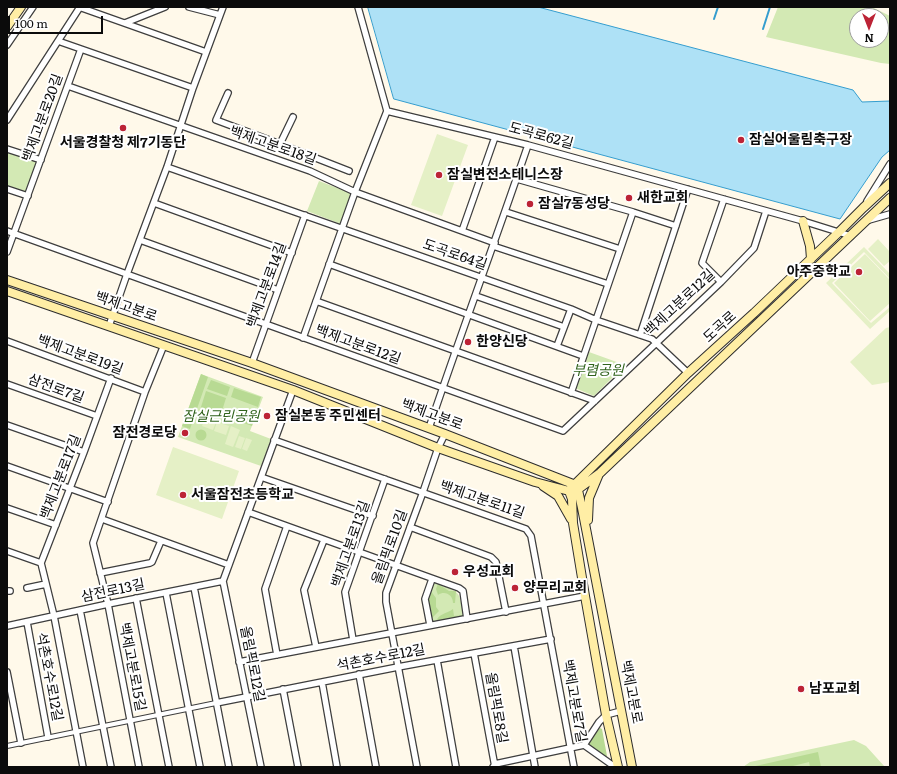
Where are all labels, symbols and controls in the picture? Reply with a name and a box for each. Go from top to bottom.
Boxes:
scale bar [10,8,105,34]
north arrow [849,8,889,48]
text: 100 m [15,14,48,32]
text: N [864,31,874,47]
street label: 백제고분로20길 [19,72,67,164]
street label: 도곡로62길 [507,119,575,153]
marker: 서울경찰청 제7기동단 [118,123,128,133]
street label: 백제고분로18길 [227,123,319,169]
place label: 잠실어울림축구장 [749,132,852,148]
place label: 서울경찰청 제7기동단 [60,135,186,151]
marker: 잠실어울림축구장 [736,135,746,145]
place label: 잠실변전소테니스장 [447,167,563,183]
marker: 잠실변전소테니스장 [434,170,444,180]
place label: 새한교회 [637,190,689,206]
marker: 새한교회 [624,193,634,203]
place label: 잠실7동성당 [538,196,610,212]
marker: 잠실7동성당 [525,199,535,209]
street label: 도곡로64길 [421,236,489,274]
street label: 백제고분로14길 [244,240,290,330]
place label: 아주중학교 [787,264,851,280]
street label: 백제고분로12길 [641,266,719,340]
marker: 아주중학교 [854,267,864,277]
street label: 백제고분로 [93,289,159,325]
street label: 도곡로 [700,308,740,346]
street label: 백제고분로12길 [313,322,403,368]
street label: 백제고분로19길 [35,332,125,378]
place label: 한양신당 [476,334,528,350]
marker: 한양신당 [463,337,473,347]
park label: 부렴공원 [572,363,624,379]
street label: 삼전로7길 [26,371,86,407]
street label: 백제고분로 [399,396,465,434]
place label: 잠실본동 주민센터 [275,408,381,424]
park label: 잠실근린공원 [182,409,260,425]
marker: 잠실본동 주민센터 [262,411,272,421]
place label: 잠전경로당 [113,425,177,441]
marker: 잠전경로당 [180,428,190,438]
street label: 백제고분로17길 [37,432,85,522]
street label: 백제고분로11길 [437,478,527,522]
place label: 서울잠전초등학교 [191,487,294,503]
marker: 서울잠전초등학교 [178,490,188,500]
street label: 백제고분로13길 [328,498,374,590]
street label: 올림픽로10길 [369,507,411,587]
place label: 우성교회 [463,564,515,580]
marker: 우성교회 [450,567,460,577]
street label: 삼전로13길 [80,576,146,606]
place label: 양무리교회 [523,580,587,596]
marker: 양무리교회 [510,583,520,593]
street label: 백제고분로15길 [115,621,149,713]
street label: 올림픽로12길 [236,625,268,703]
street label: 석촌호수로12길 [32,631,66,723]
street label: 석촌호수로12길 [335,641,427,675]
street label: 백제고분로7길 [558,658,590,744]
street label: 백제고분로 [617,659,645,725]
street label: 올림픽로8길 [481,671,511,745]
place label: 남포교회 [809,681,861,697]
marker: 남포교회 [796,684,806,694]

